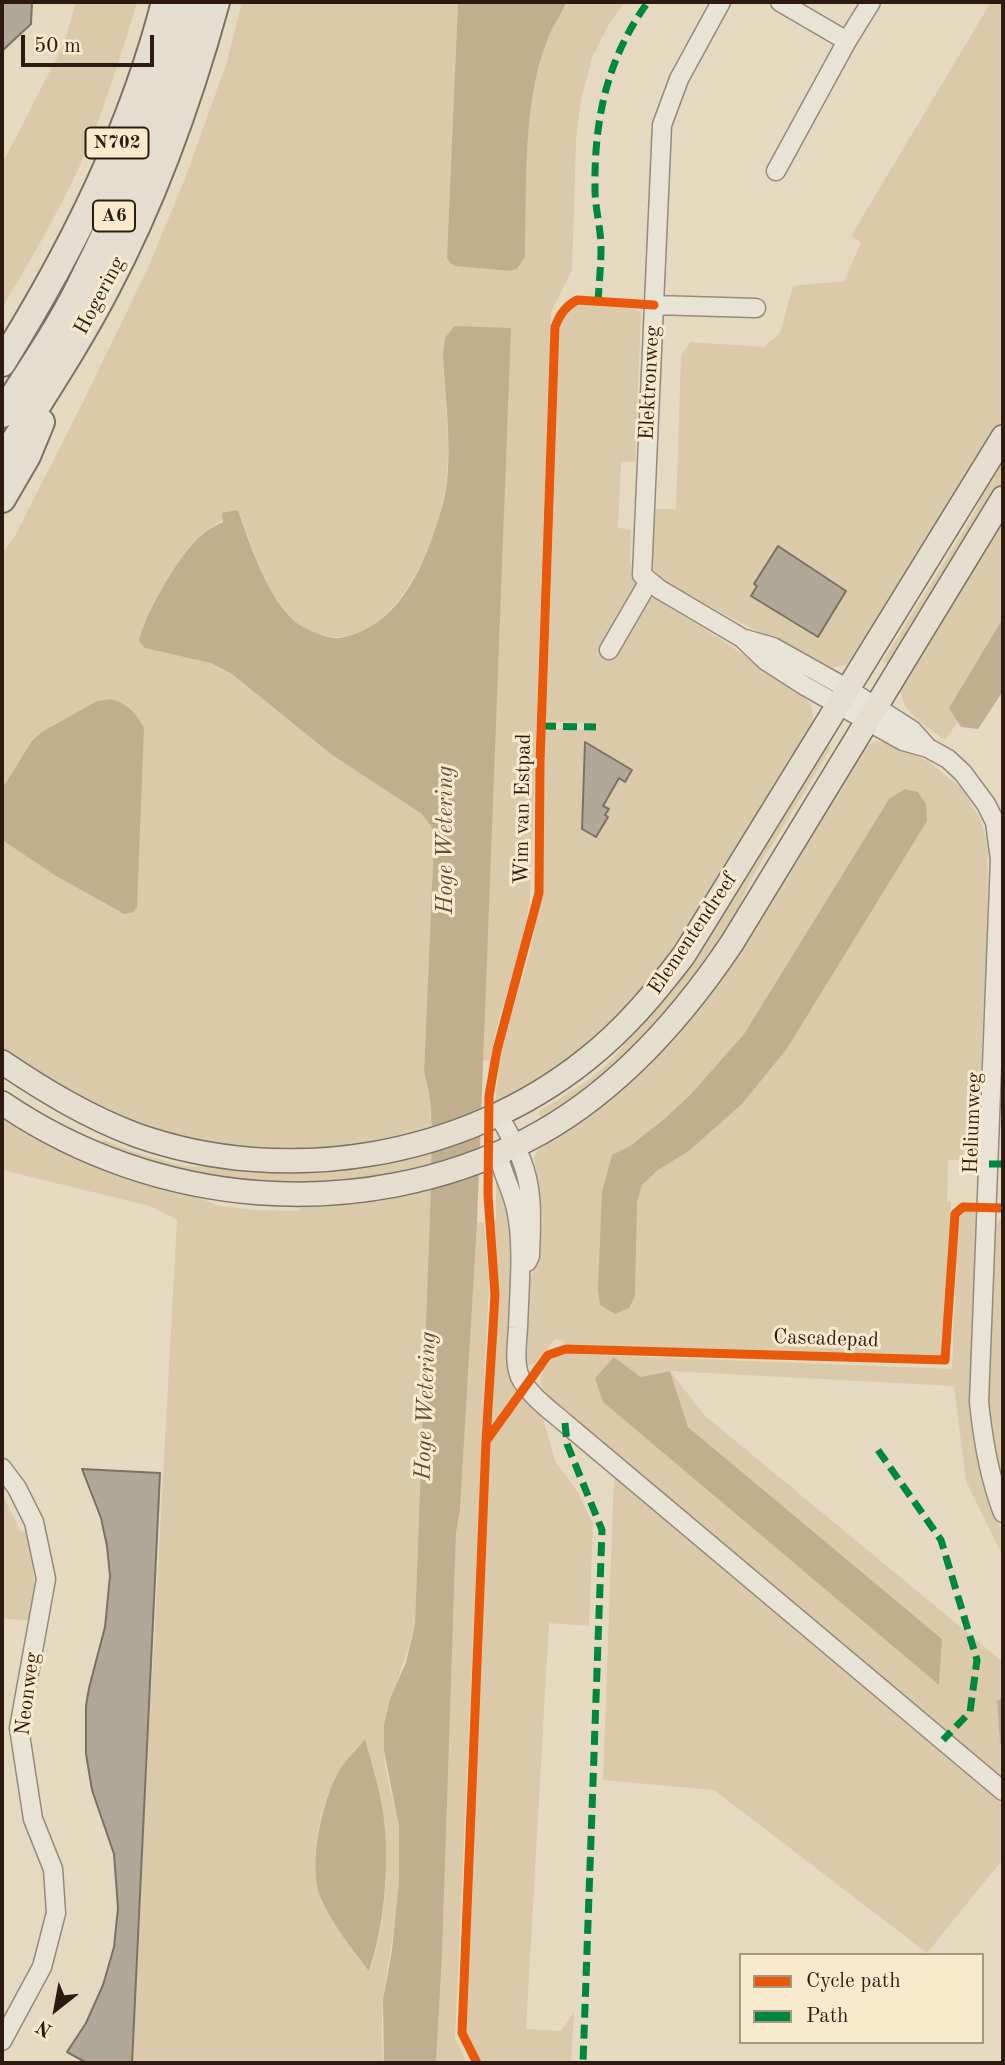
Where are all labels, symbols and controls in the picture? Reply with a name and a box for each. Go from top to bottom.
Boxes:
scale bar [24,21,158,65]
text: 50 m [34,36,81,57]
road number: N702 [86,127,148,158]
road number: A6 [93,200,135,232]
street label: Hogering [69,253,131,339]
street label: Elektronweg [634,325,666,441]
street label: Wim van Estpad [509,733,537,885]
water label: Hoge Wetering [432,766,460,914]
street label: Elementendreef [643,868,743,1000]
street label: Heliumweg [959,1072,987,1174]
street label: Cascadepad [773,1325,879,1353]
water label: Hoge Wetering [410,1331,442,1481]
street label: Neonweg [10,1651,46,1737]
legend [739,1953,984,2044]
text: Cycle path [806,1971,901,1992]
north arrow [21,1974,91,2044]
text: Path [806,2006,849,2027]
text: N [34,2016,56,2039]

